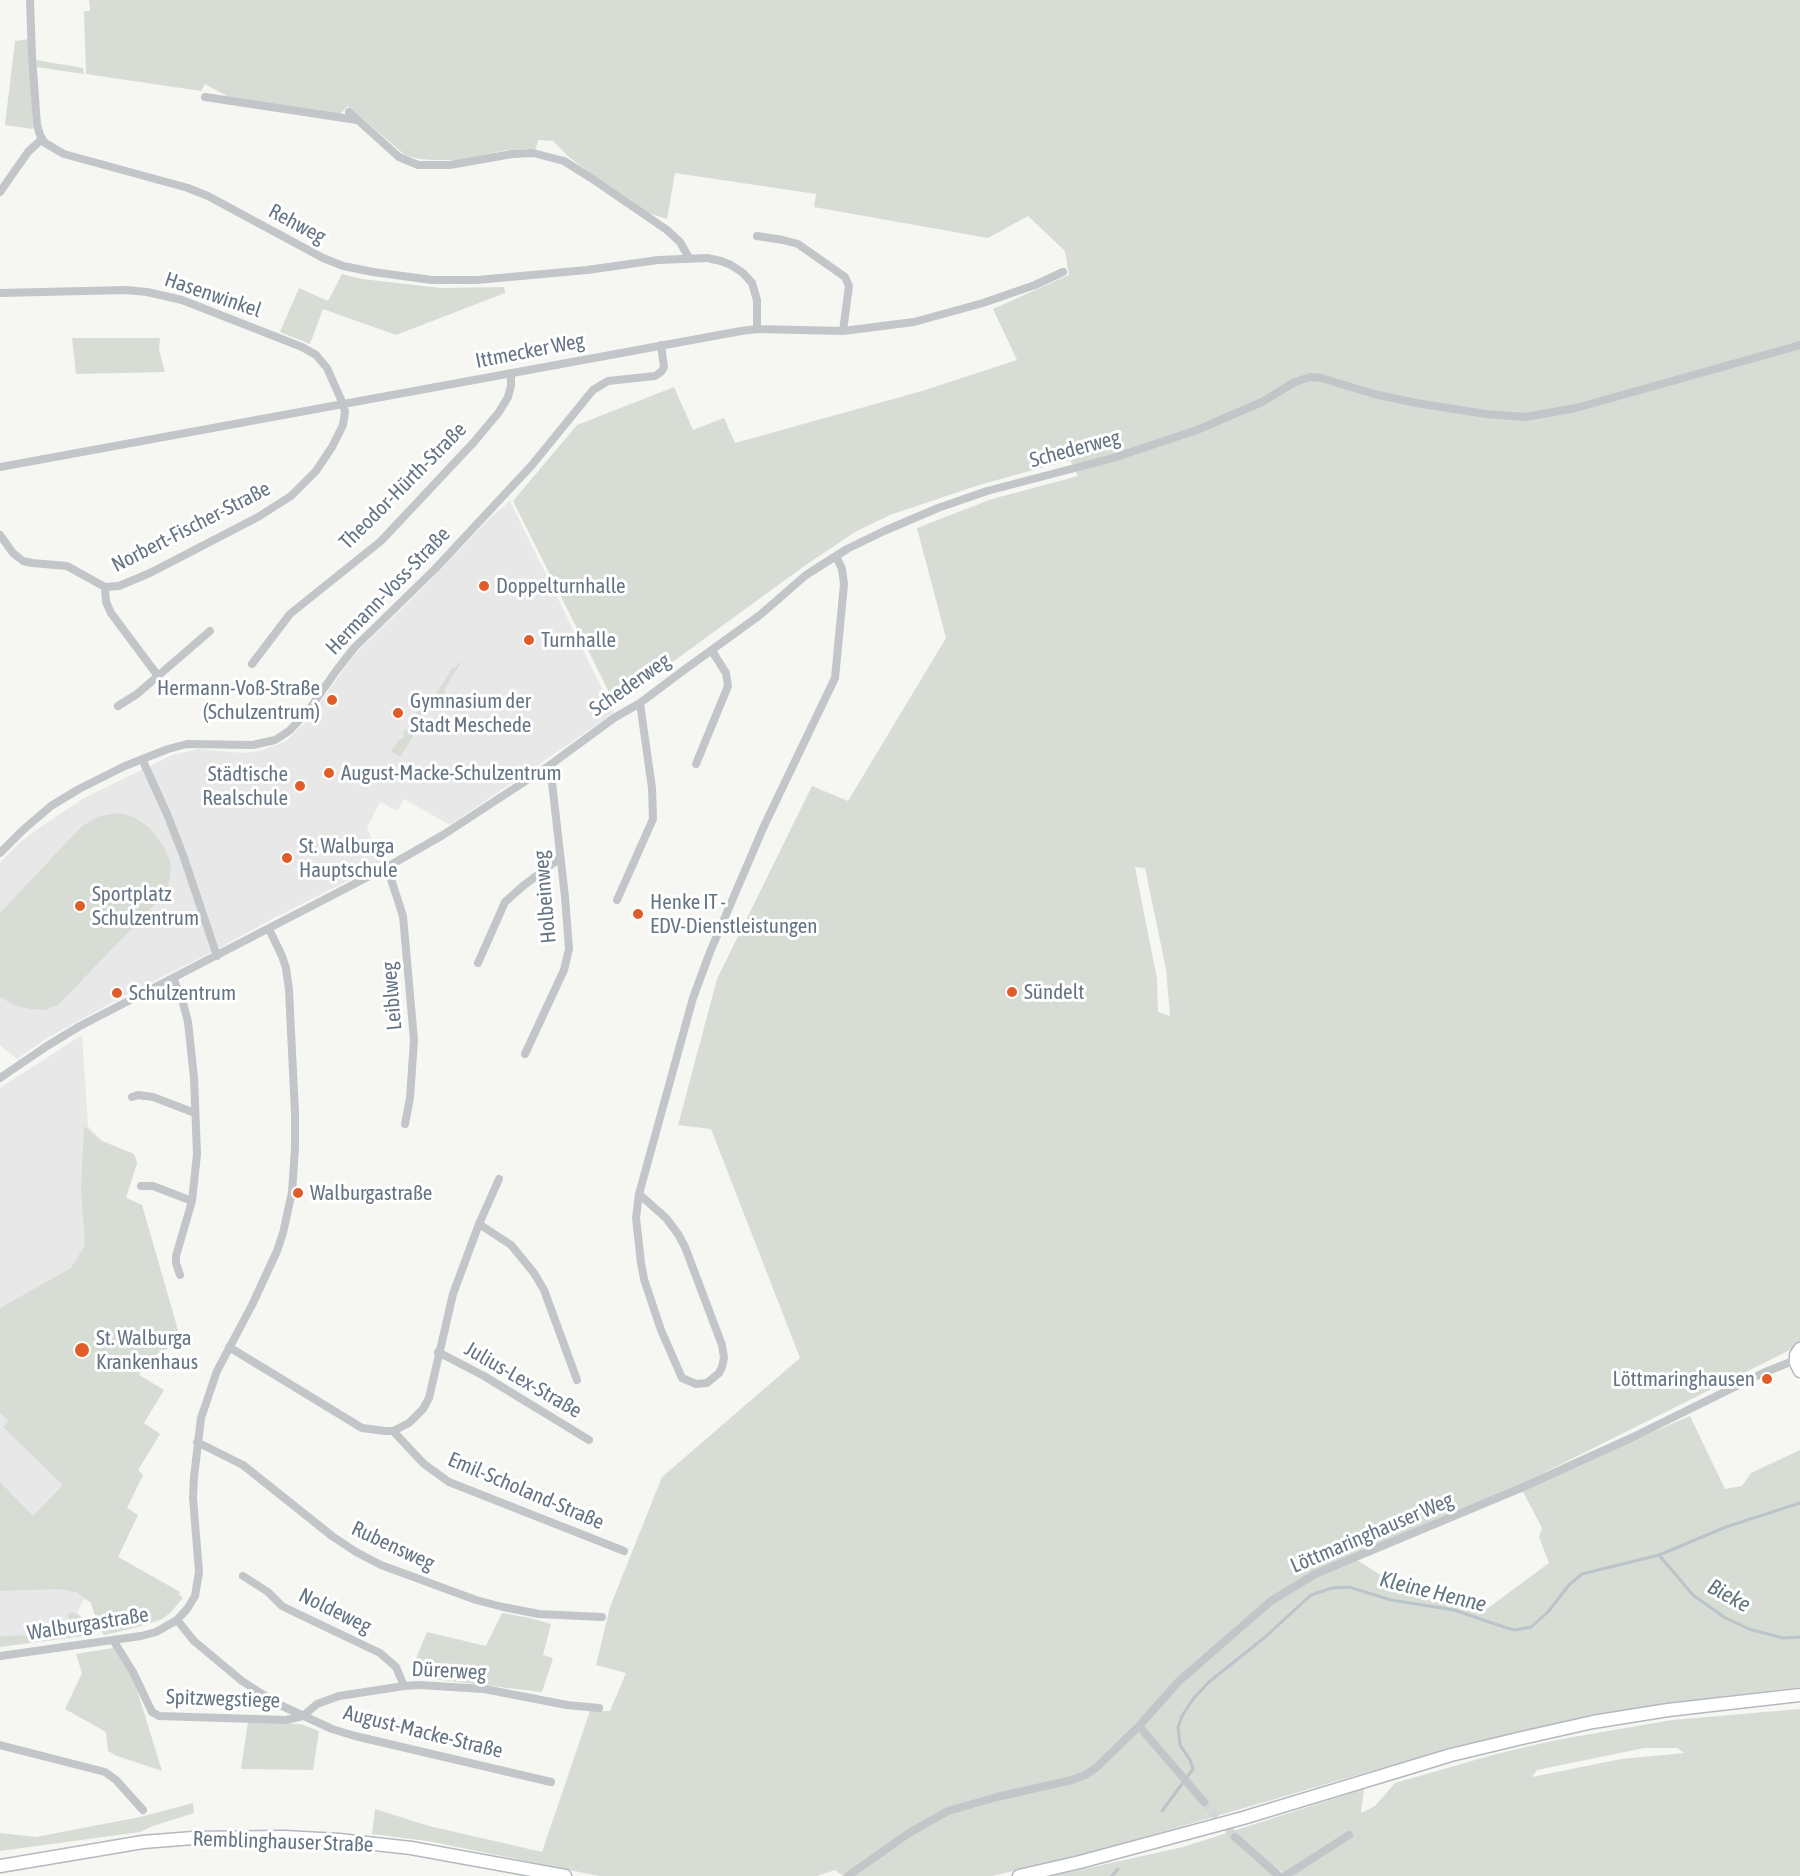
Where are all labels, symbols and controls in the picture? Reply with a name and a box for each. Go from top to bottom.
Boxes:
street label: Rehweg [264,199,330,249]
street label: Hasenwinkel [161,267,265,323]
street label: Ittmecker Weg [473,328,587,374]
street label: Theodor-Hürth-Straße [334,417,472,555]
street label: Schederweg [1027,425,1123,473]
street label: Norbert-Fischer-Straße [107,476,275,578]
street label: Hermann-Voss-Straße [321,522,455,660]
place label: Doppelturnhalle [496,573,626,599]
marker: Doppelturnhalle [477,579,491,593]
place label: Turnhalle [541,627,616,653]
marker: Turnhalle [522,633,536,647]
street label: Schederweg [585,648,675,722]
place label: Hermann-Voß-Straße (Schulzentrum) [157,675,320,725]
place label: Gymnasium der Stadt Meschede [410,688,531,738]
marker: Hermann-Voß-Straße (Schulzentrum) [325,693,339,707]
marker: Gymnasium der Stadt Meschede [391,706,405,720]
place label: August-Macke-Schulzentrum [341,760,562,786]
place label: Städtische Realschule [202,761,288,811]
marker: August-Macke-Schulzentrum [322,766,336,780]
marker: Städtische Realschule [293,779,307,793]
place label: St. Walburga Hauptschule [299,833,398,883]
street label: Holbeinweg [528,850,562,944]
marker: St. Walburga Hauptschule [280,851,294,865]
place label: Sportplatz Schulzentrum [92,881,199,931]
place label: Henke IT - EDV-Dienstleistungen [650,889,817,939]
marker: Sportplatz Schulzentrum [73,899,87,913]
marker: Henke IT - EDV-Dienstleistungen [631,907,645,921]
street label: Leiblweg [376,961,408,1031]
place label: Sündelt [1024,979,1084,1005]
place label: Schulzentrum [129,980,236,1006]
marker: Sündelt [1005,985,1019,999]
marker: Schulzentrum [110,986,124,1000]
place label: Walburgastraße [310,1180,432,1206]
marker: Walburgastraße [291,1186,305,1200]
place label: St. Walburga Krankenhaus [96,1325,198,1375]
street label: Julius-Lex-Straße [460,1336,586,1424]
marker: St. Walburga Krankenhaus [73,1341,91,1359]
place label: Löttmaringhausen [1613,1366,1755,1392]
marker: Löttmaringhausen [1760,1372,1774,1386]
street label: Emil-Scholand-Straße [444,1447,608,1535]
street label: Löttmaringhauser Weg [1287,1487,1457,1579]
street label: Rubensweg [348,1516,438,1576]
water label: Kleine Henne [1377,1566,1489,1618]
water label: Bieke [1703,1574,1755,1618]
street label: Noldeweg [295,1583,375,1639]
street label: Walburgastraße [26,1602,150,1646]
street label: Dürerweg [411,1656,487,1686]
street label: Spitzwegstiege [166,1684,280,1714]
street label: August-Macke-Straße [341,1700,505,1764]
street label: Remblinghauser Straße [192,1826,374,1858]

